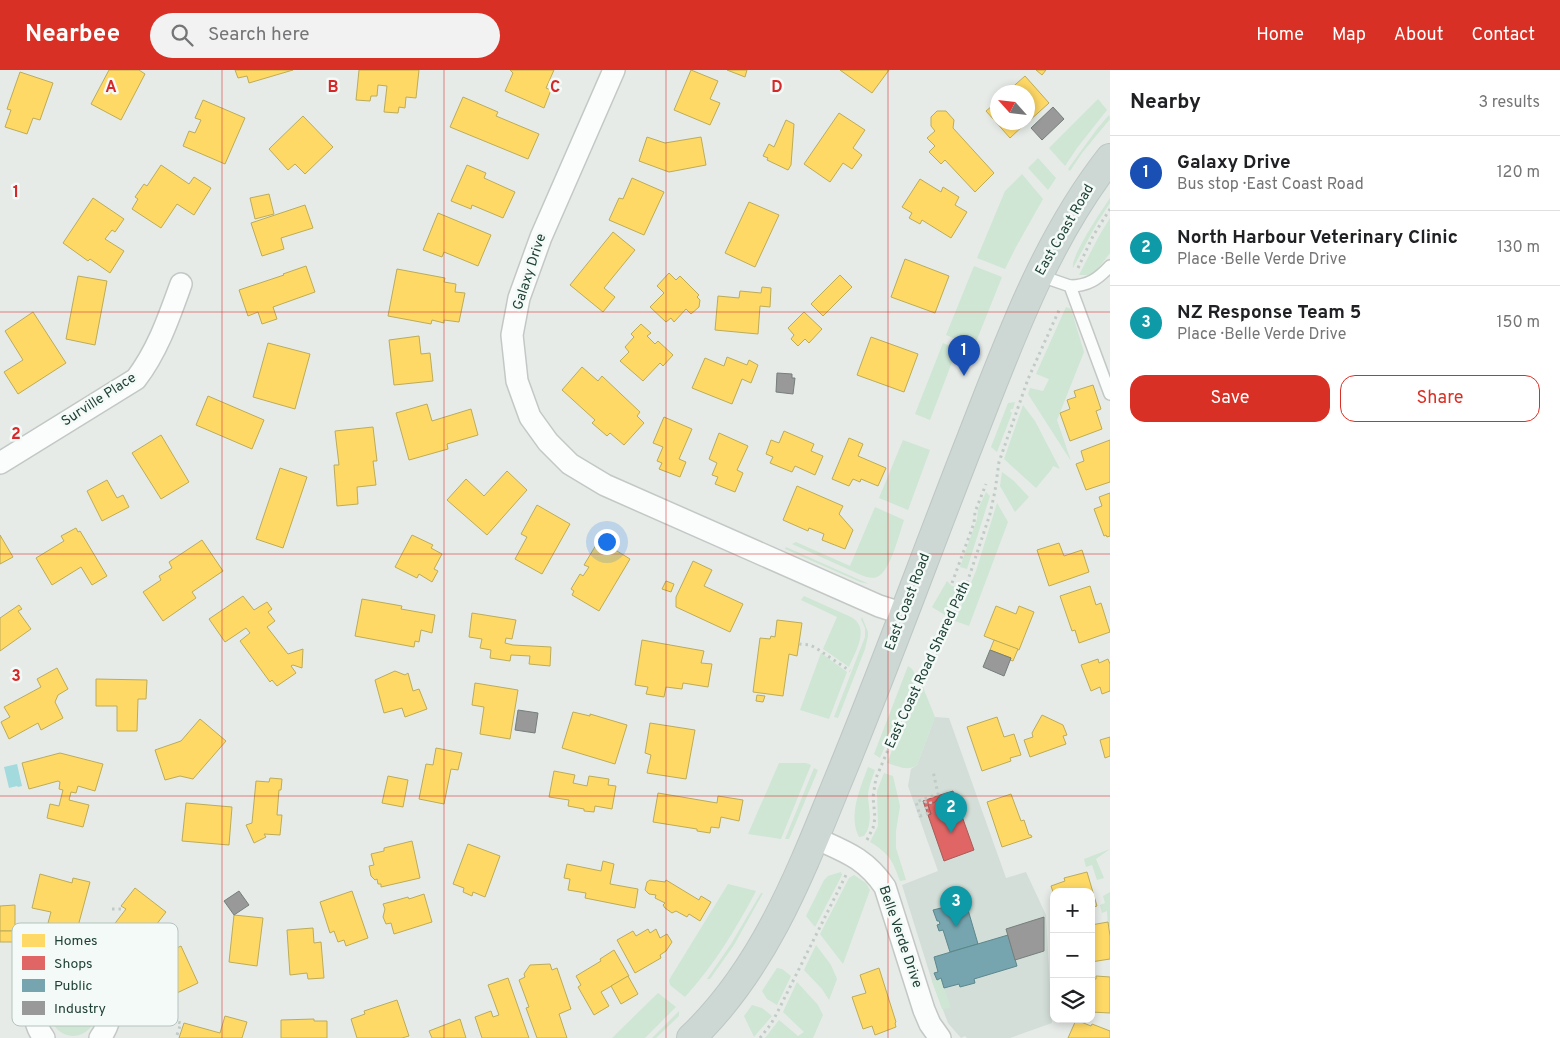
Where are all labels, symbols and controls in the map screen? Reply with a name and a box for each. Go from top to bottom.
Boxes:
search box [150,13,500,58]
text: Nearbee [25,20,120,50]
icon: search [168,21,196,49]
text: Search here [208,23,310,47]
text: Home [1256,24,1304,47]
text: Map [1332,24,1366,47]
text: About [1394,24,1443,47]
text: Contact [1471,24,1535,47]
text: A [105,78,117,98]
text: B [327,78,339,98]
text: C [550,78,560,98]
text: D [771,78,783,98]
north arrow [990,85,1035,130]
text: Nearby [1130,89,1201,116]
text: 3 results [1478,93,1540,113]
text: Galaxy Drive [1177,151,1291,175]
text: 1 [1143,163,1149,183]
text: 120 m [1497,163,1540,183]
text: Bus stop · East Coast Road [1177,175,1364,195]
street label: East Coast Road [1032,181,1098,279]
text: 1 [13,183,19,203]
text: North Harbour Veterinary Clinic [1177,226,1458,250]
street label: Galaxy Drive [510,232,550,312]
text: 2 [1141,238,1151,258]
text: 130 m [1497,238,1540,258]
text: Place · Belle Verde Drive [1177,250,1346,270]
text: NZ Response Team 5 [1177,301,1361,325]
text: 3 [1141,313,1151,333]
text: 150 m [1497,313,1540,333]
text: Place · Belle Verde Drive [1177,325,1346,345]
pin: 1 [948,335,980,376]
street label: Surville Place [59,370,139,430]
button: Save [1130,375,1330,422]
button: Share [1340,375,1540,422]
text: 2 [11,425,21,445]
your location [594,529,620,555]
street label: East Coast Road [882,551,934,653]
street label: East Coast Road Shared Path [882,579,974,751]
text: 3 [11,667,21,687]
pin: 2 [935,792,967,833]
street label: Belle Verde Drive [875,884,925,990]
pin: 3 [940,886,972,927]
map controls [1050,888,1095,1023]
button: + [1050,888,1095,933]
legend [12,923,178,1026]
text: Homes [54,933,98,950]
button: − [1050,933,1095,978]
text: Shops [54,956,93,973]
text: Public [54,978,93,995]
button: layers [1050,978,1095,1023]
text: Industry [54,1001,106,1018]

